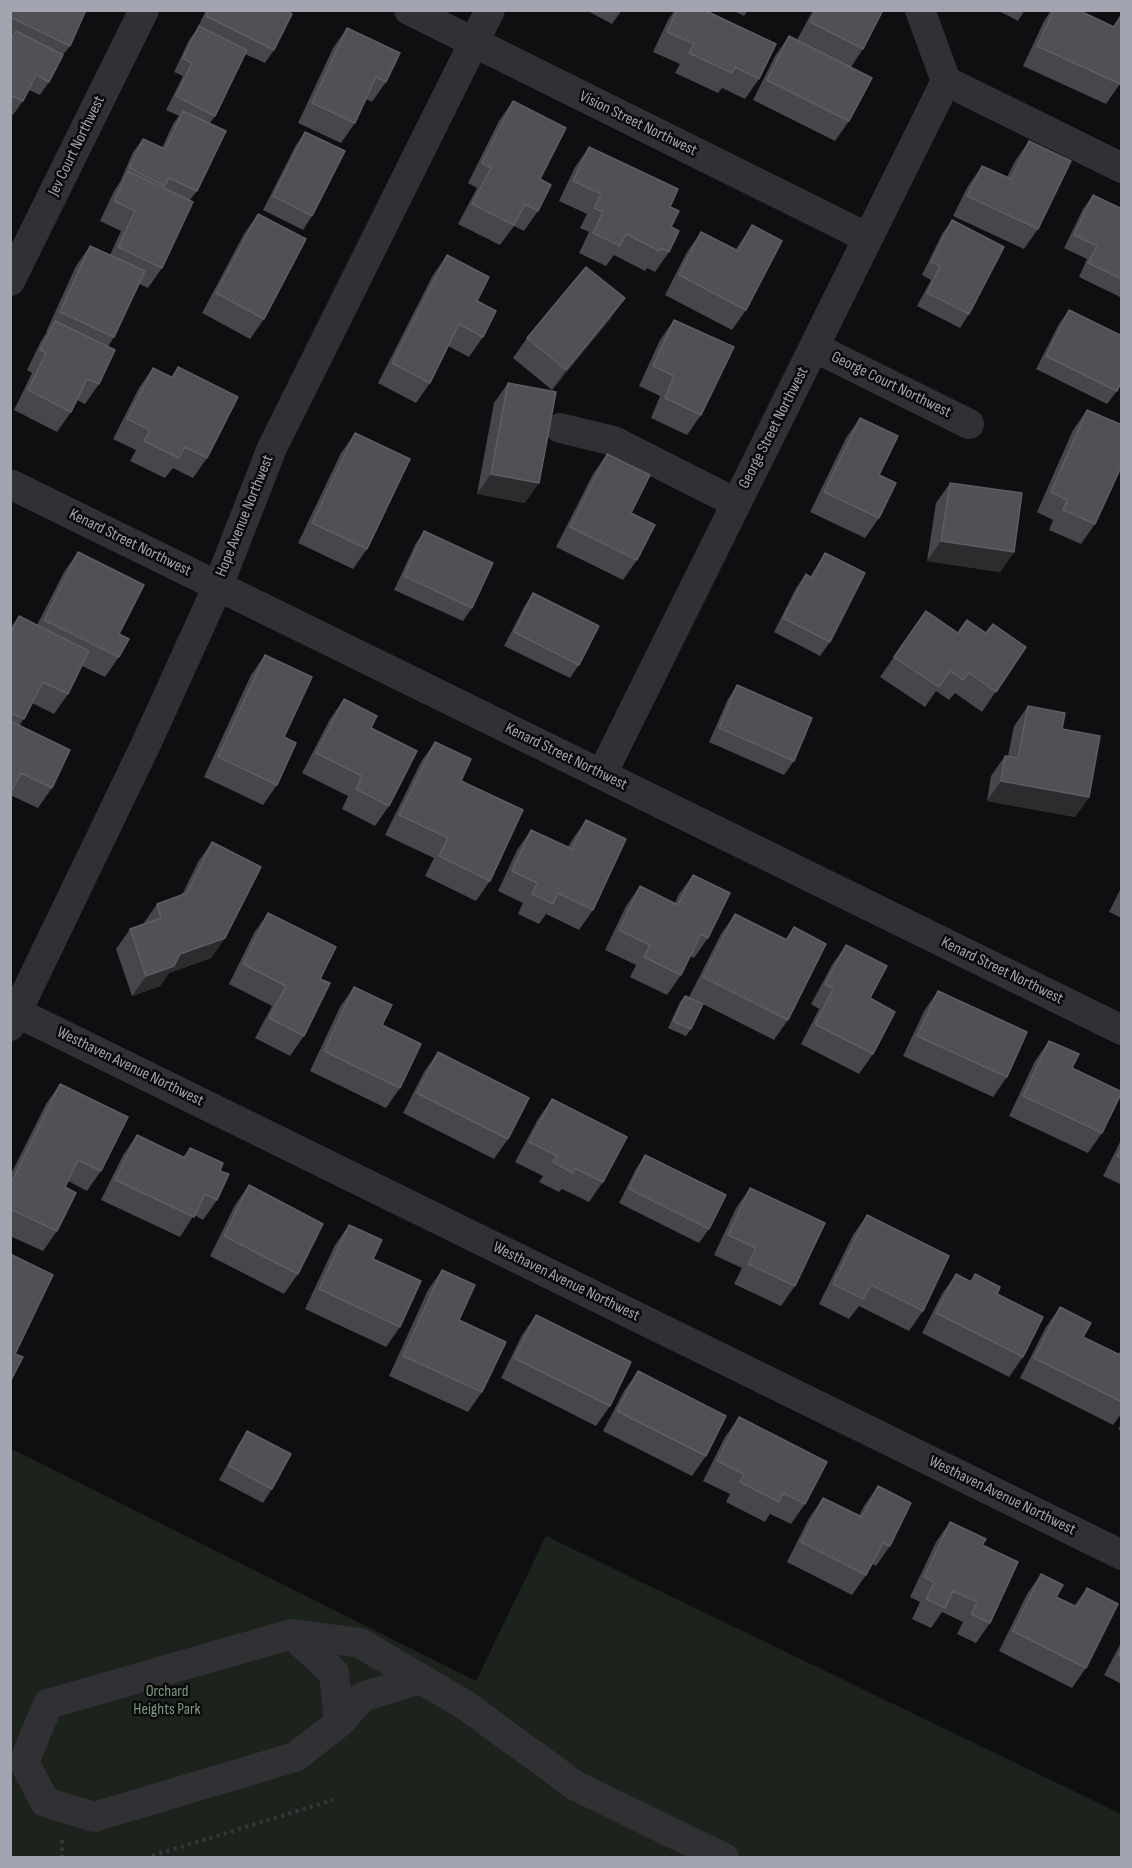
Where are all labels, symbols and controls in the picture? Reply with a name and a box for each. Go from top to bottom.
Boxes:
street label: Vision Street Northwest [576,87,700,161]
street label: Jev Court Northwest [45,93,109,199]
street label: George Court Northwest [828,348,954,422]
street label: George Street Northwest [735,364,813,492]
street label: Hope Avenue Northwest [212,452,278,580]
street label: Kenard Street Northwest [66,505,194,581]
street label: Kenard Street Northwest [502,719,630,795]
street label: Kenard Street Northwest [938,933,1066,1009]
street label: Westhaven Avenue Northwest [53,1023,207,1111]
street label: Westhaven Avenue Northwest [489,1238,643,1326]
street label: Westhaven Avenue Northwest [925,1452,1079,1540]
park label: Orchard Heights Park [133,1682,201,1720]

